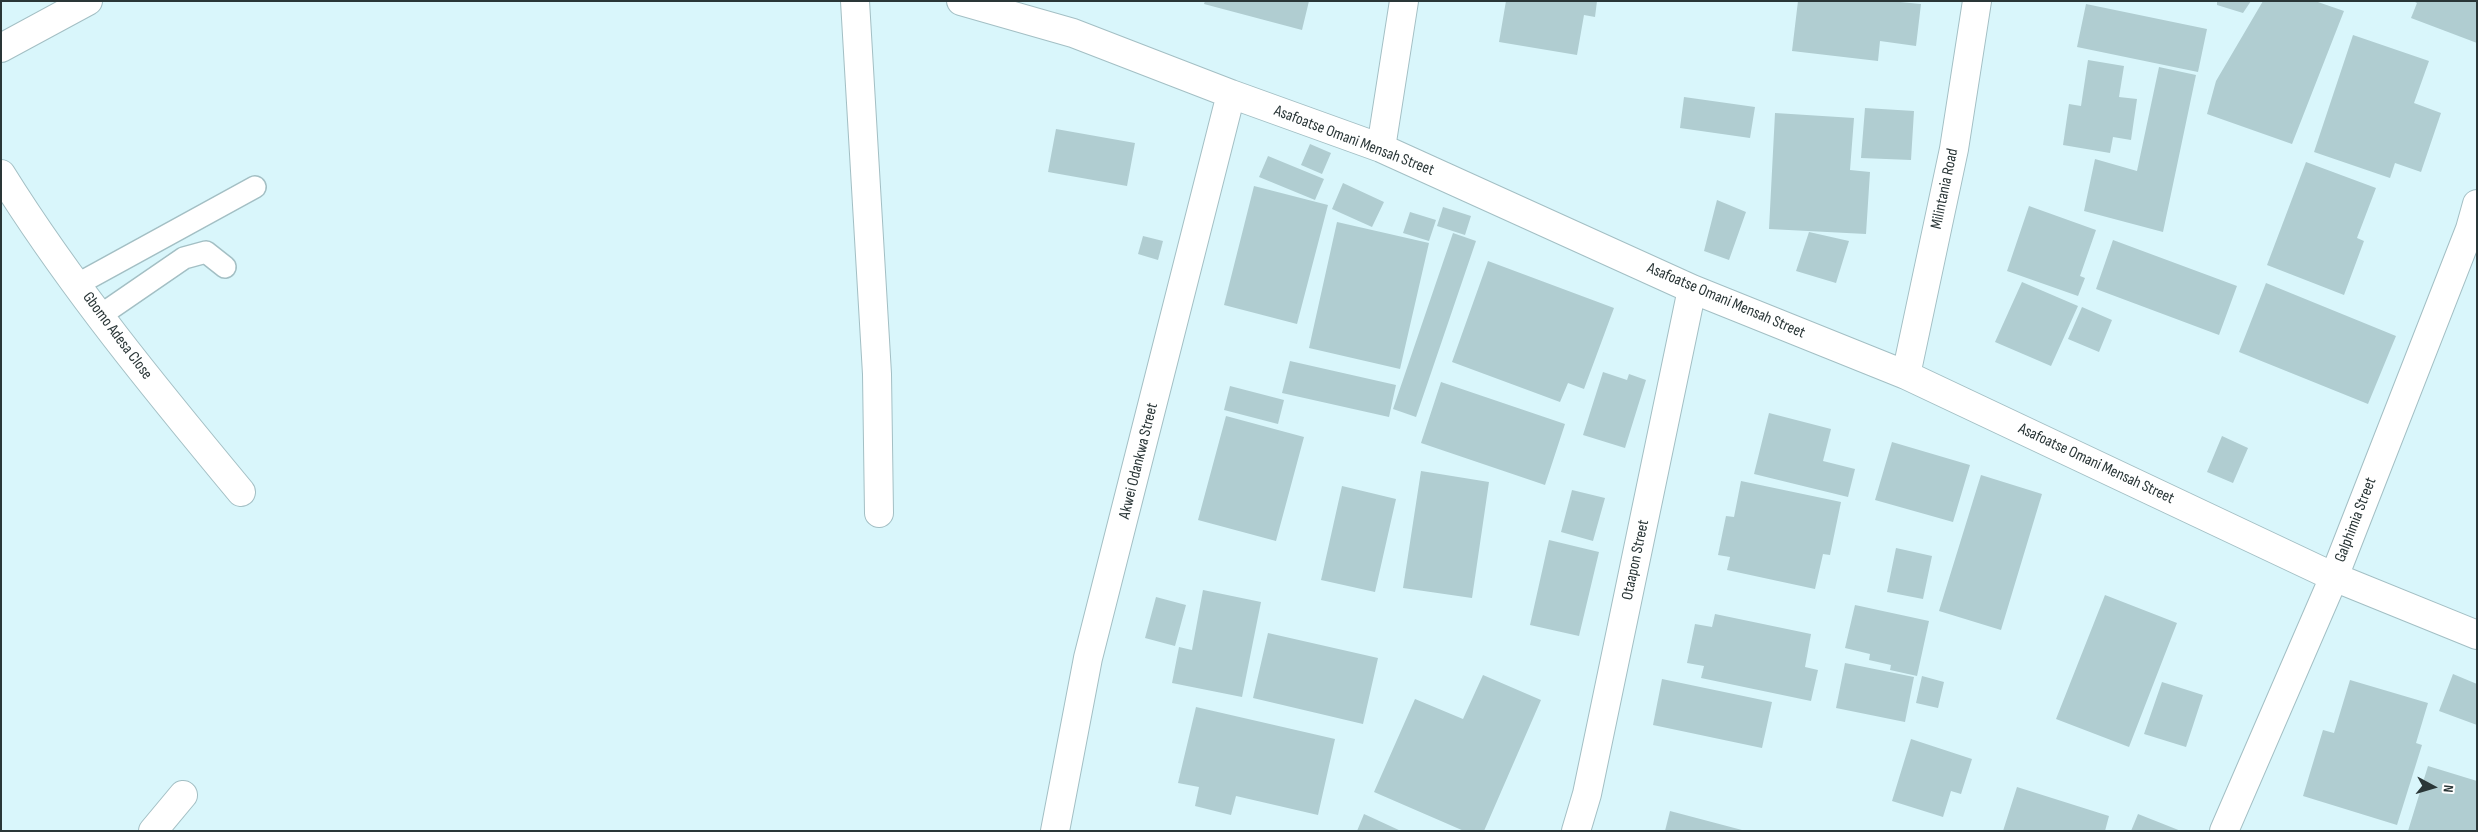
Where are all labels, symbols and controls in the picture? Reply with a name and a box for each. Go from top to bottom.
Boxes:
street label: Asafoatse Omani Mensah Street [1271,102,1437,180]
street label: Milintania Road [1927,147,1963,231]
street label: Asafoatse Omani Mensah Street [1644,259,1808,343]
street label: Gbomo Adesa Close [78,289,156,383]
street label: Akwei Odankwa Street [1115,401,1163,521]
street label: Asafoatse Omani Mensah Street [2015,419,2177,509]
street label: Galphimia Street [2331,475,2381,565]
street label: Otaapon Street [1618,518,1654,602]
north arrow [2408,762,2458,812]
text: N [2440,784,2457,793]

